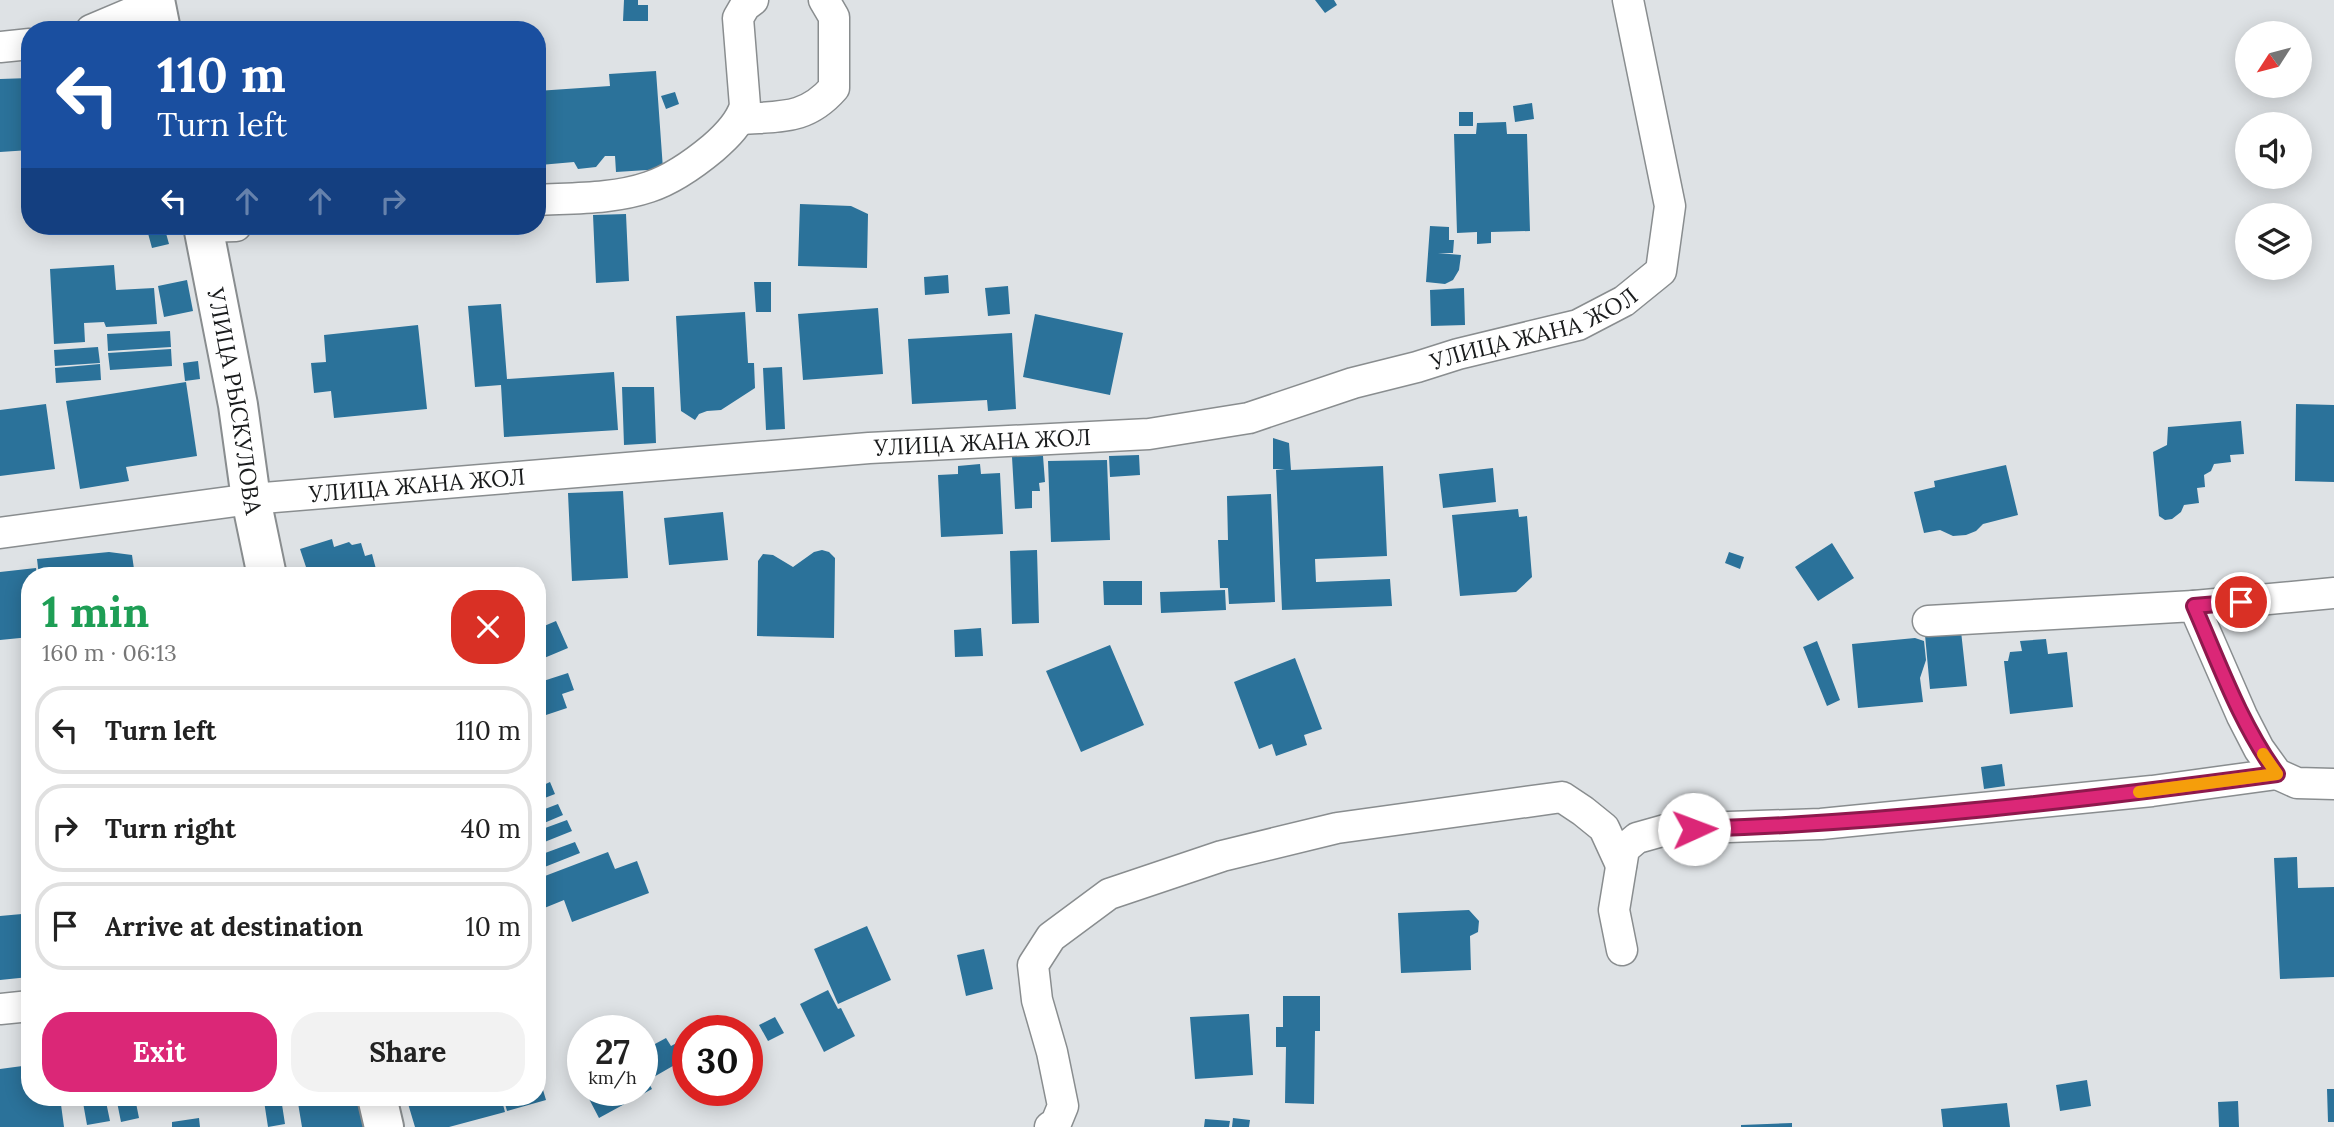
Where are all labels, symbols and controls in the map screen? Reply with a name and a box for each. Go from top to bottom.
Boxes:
north arrow [2235,21,2312,98]
map controls [2235,21,2312,280]
text: 110 m [157,43,286,105]
icon: left [42,49,133,140]
text: Turn left [157,104,287,145]
button: sound [2235,112,2312,189]
icon: left [155,182,193,220]
icon: ahead [228,182,266,220]
icon: ahead [301,182,339,220]
icon: right [374,182,412,220]
button: layers [2235,203,2312,280]
street label: УЛИЦА ЖАНА ЖОЛ [1426,281,1643,376]
street label: УЛИЦА РЫСКУЛОВА [201,284,269,517]
street label: УЛИЦА ЖАНА ЖОЛ [872,422,1092,462]
street label: УЛИЦА ЖАНА ЖОЛ [307,461,526,508]
pin [2211,572,2271,632]
icon: arrive [2222,583,2260,621]
text: 1 min [42,585,149,639]
button: close [451,590,525,664]
text: 160 m · 06:13 [42,638,177,667]
icon: left [46,711,84,749]
text: Turn left [105,714,216,747]
text: 110 m [456,714,521,747]
position arrow [1657,792,1731,866]
icon: right [46,809,84,847]
text: Turn right [105,812,236,845]
text: 40 m [461,812,521,845]
icon: arrive [46,907,84,945]
text: Arrive at destination [105,910,363,943]
text: 10 m [465,910,521,943]
button: Exit [42,1012,277,1092]
button: Share [291,1012,525,1092]
speed limit sign: 30 [672,1015,763,1106]
text: 27 [595,1029,630,1074]
text: km/h [588,1066,637,1089]

